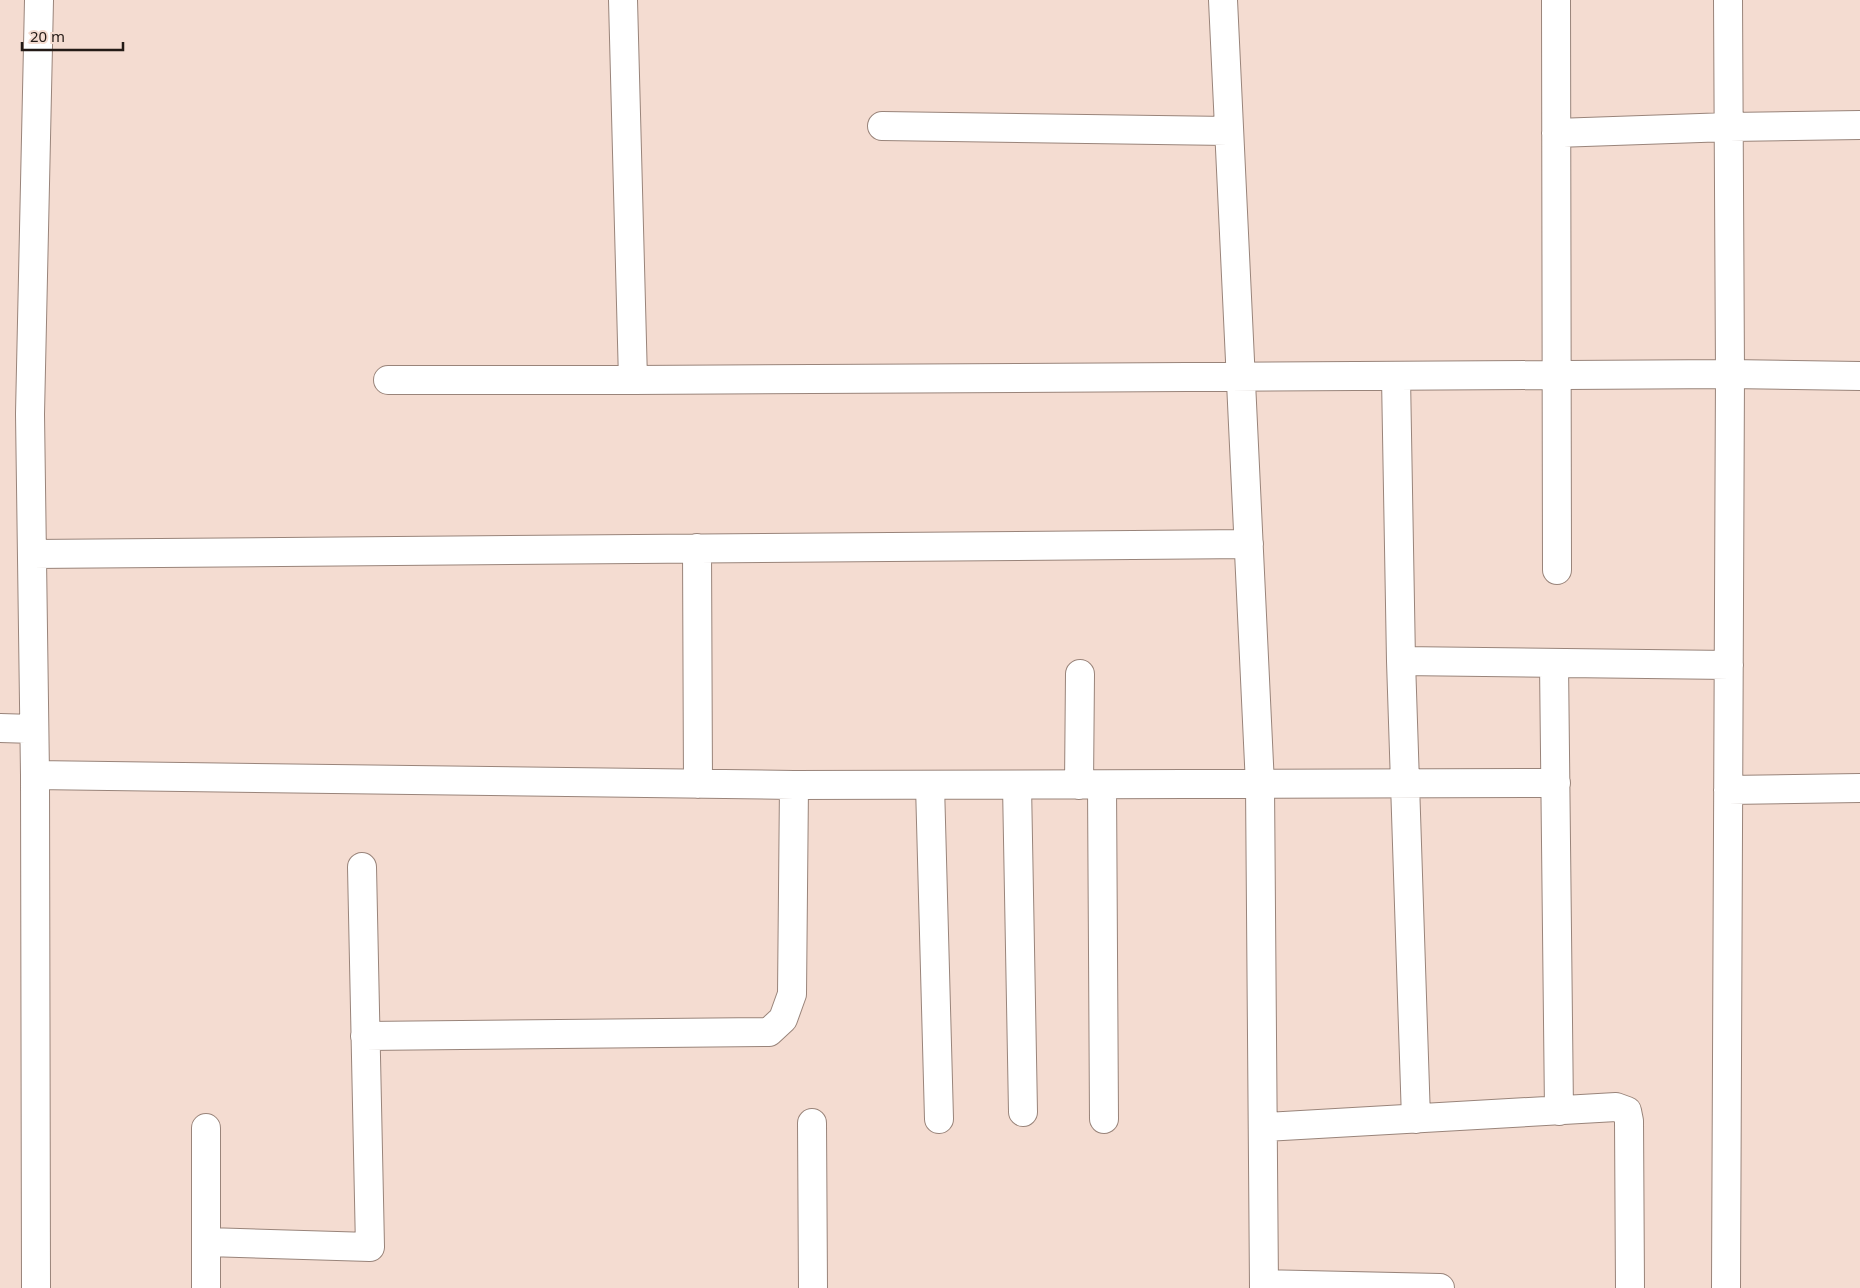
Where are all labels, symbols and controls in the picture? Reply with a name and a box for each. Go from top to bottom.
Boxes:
scale bar [22,20,124,52]
text: 20 m [30,26,65,46]

